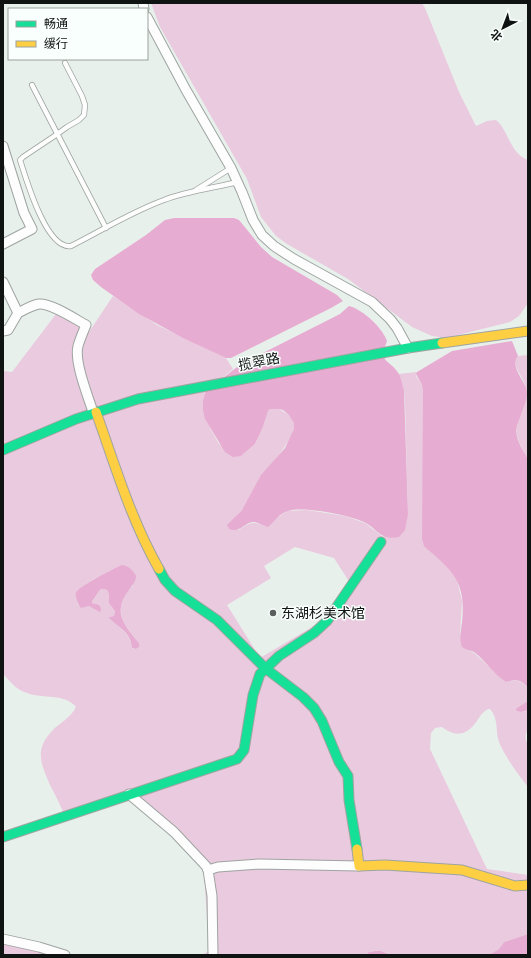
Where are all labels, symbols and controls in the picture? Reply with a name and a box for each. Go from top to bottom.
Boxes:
legend [8,8,148,60]
north arrow [483,8,523,48]
text: 畅通 [44,17,68,31]
text: 北 [488,27,505,44]
text: 缓行 [44,37,68,51]
street label: 揽翠路 [237,350,281,374]
place label: 东湖杉美术馆 [281,605,365,622]
marker: 东湖杉美术馆 [268,608,278,618]

